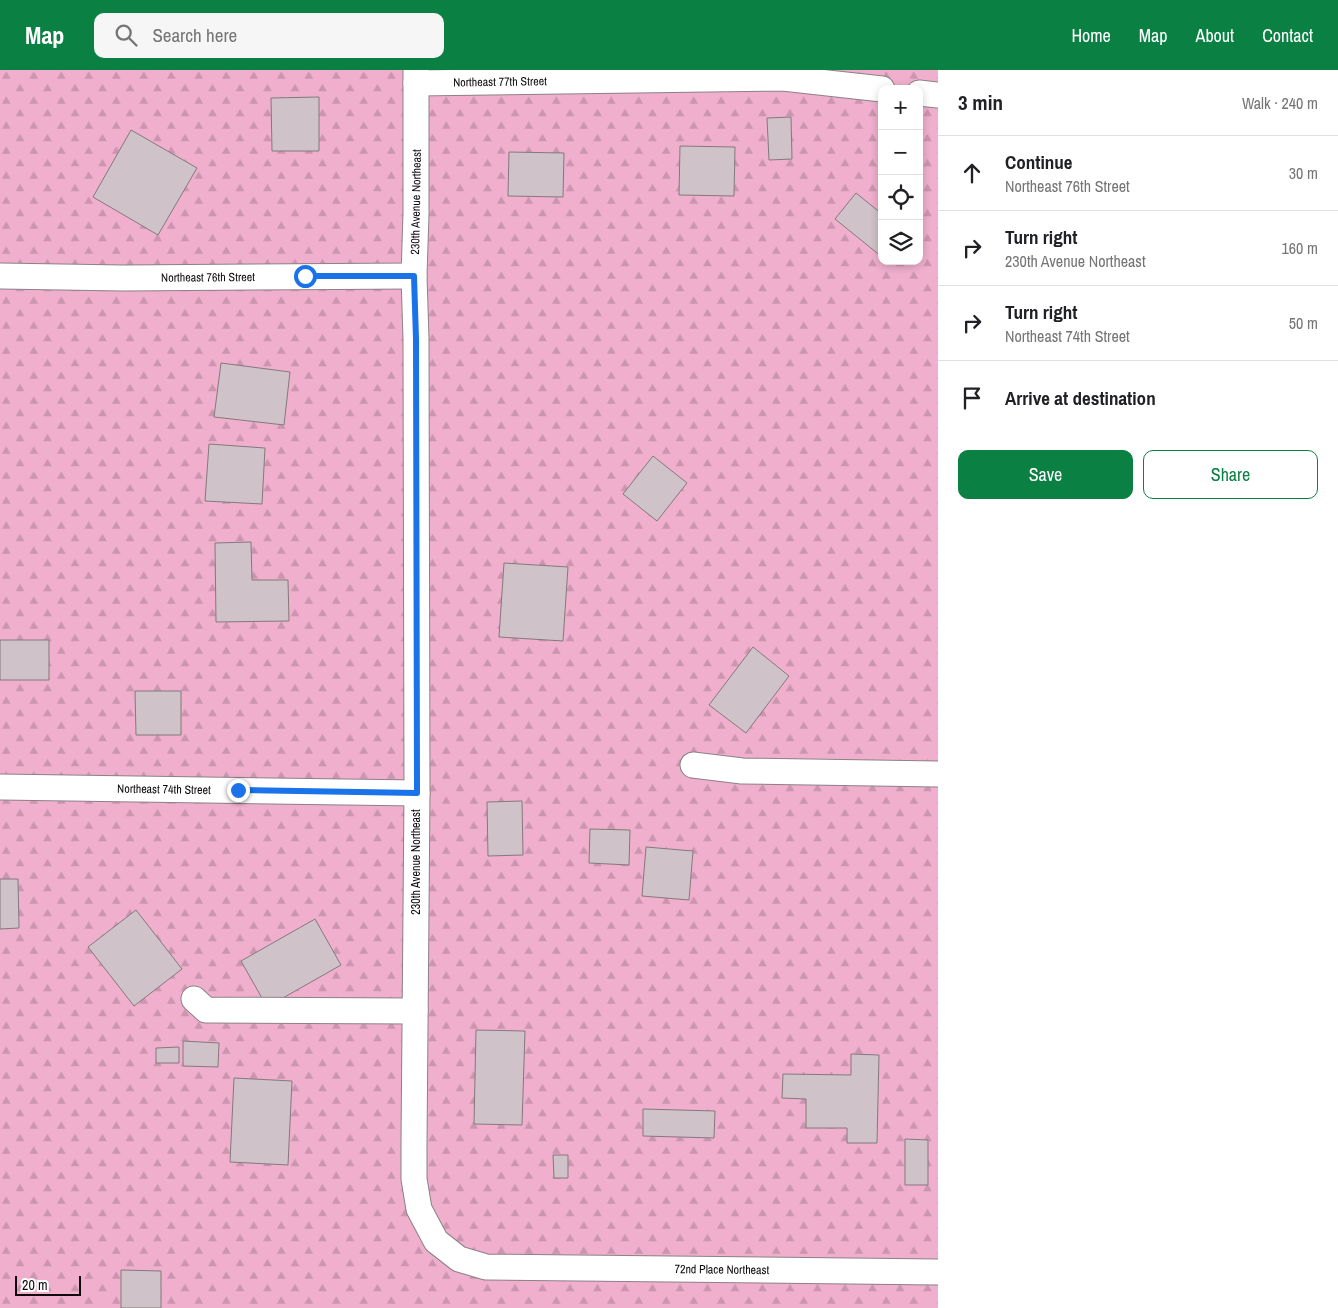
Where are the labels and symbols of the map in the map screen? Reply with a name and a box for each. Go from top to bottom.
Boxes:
street label: Northeast 77th Street [453,73,547,90]
street label: 230th Avenue Northeast [407,149,425,255]
route start [294,265,317,288]
street label: Northeast 76th Street [161,269,255,286]
route end [227,779,250,802]
street label: Northeast 74th Street [117,781,211,798]
street label: 230th Avenue Northeast [408,809,424,915]
street label: 72nd Place Northeast [674,1261,770,1278]
scale bar [15,1273,81,1296]

